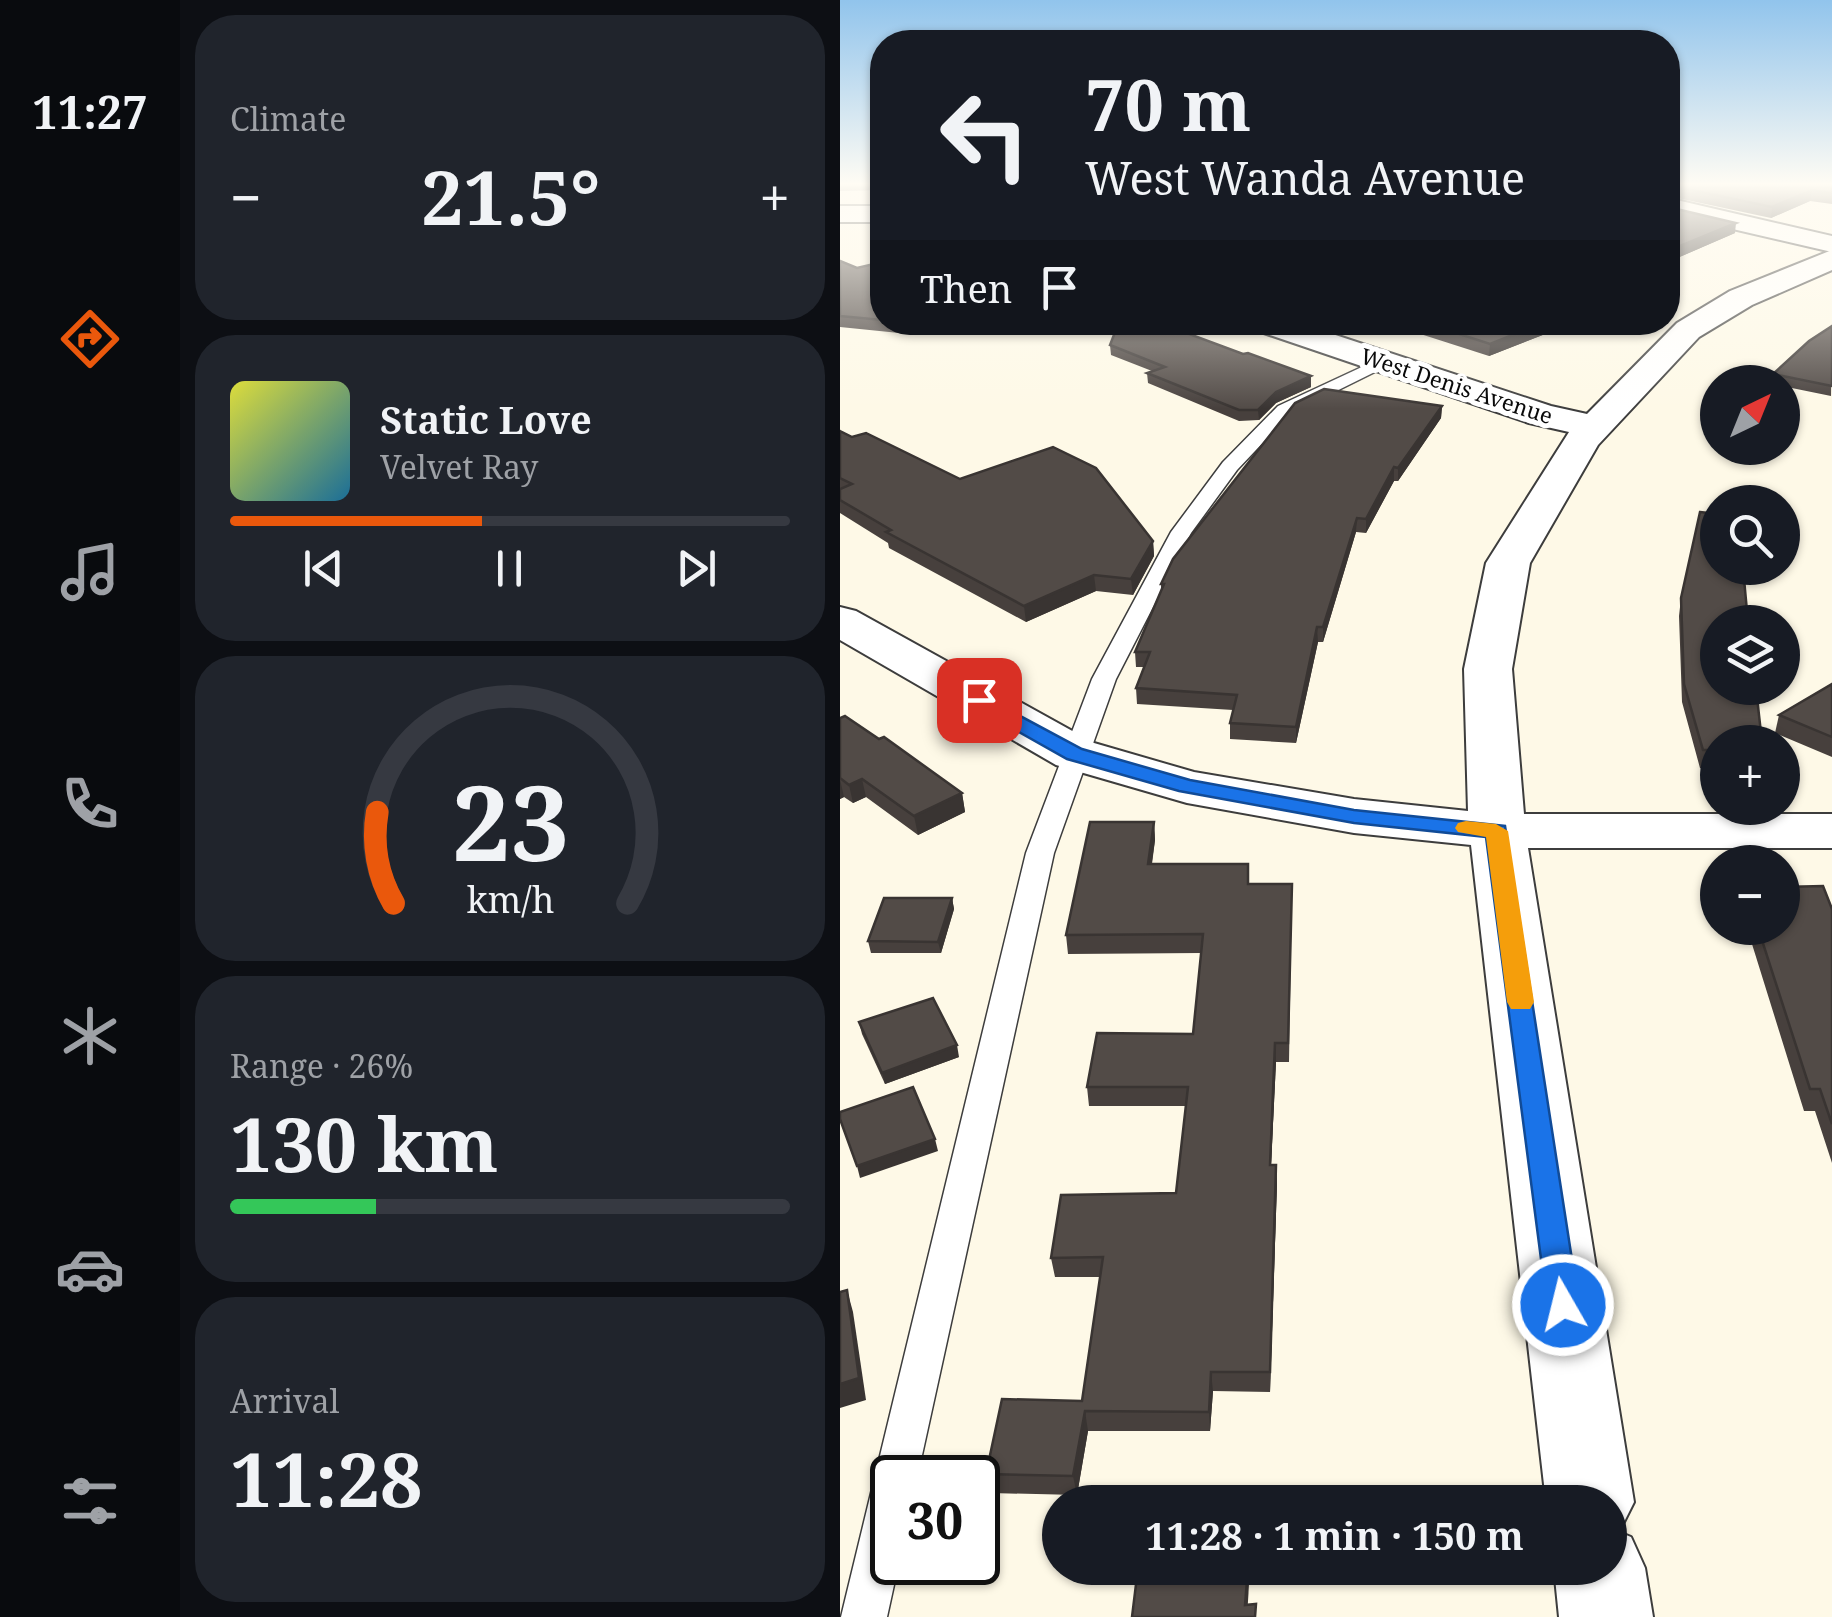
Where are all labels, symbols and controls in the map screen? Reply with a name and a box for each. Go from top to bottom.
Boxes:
text: 70 m [1085,56,1251,152]
icon: left [920,70,1050,200]
text: 11:27 [32,81,148,142]
text: Climate [230,97,346,140]
text: 21.5° [421,145,600,247]
text: West Wanda Avenue [1085,147,1525,208]
text: − [230,159,262,234]
text: + [759,159,790,234]
icon: arrive [1032,260,1087,315]
text: Then [920,262,1012,314]
icon: directions [55,304,125,374]
street label: West Denis Avenue [1357,340,1557,430]
north arrow [1700,365,1800,465]
map controls [1700,365,1800,945]
text: Static Love [380,393,592,445]
text: Velvet Ray [380,445,538,488]
button: search [1700,485,1800,585]
icon: music [55,537,125,607]
icon: previous [296,541,351,596]
icon: pause [482,541,537,596]
icon: next [669,541,724,596]
button: layers [1700,605,1800,705]
pin [937,658,1022,743]
icon: arrive [952,673,1007,728]
button: + [1700,725,1800,825]
text: 23 [451,750,569,891]
icon: phone [55,769,125,839]
button: − [1700,845,1800,945]
text: km/h [466,875,554,923]
icon: climate [55,1001,125,1071]
text: Range · 26% [230,1044,413,1087]
text: 130 km [230,1092,498,1194]
icon: car [55,1234,125,1304]
position arrow [1511,1253,1615,1357]
text: Arrival [230,1379,339,1422]
text: 11:28 [230,1427,422,1529]
speed limit sign: 30 [870,1455,1000,1585]
icon: filters [55,1466,125,1536]
text: 11:28 · 1 min · 150 m [1145,1509,1524,1561]

